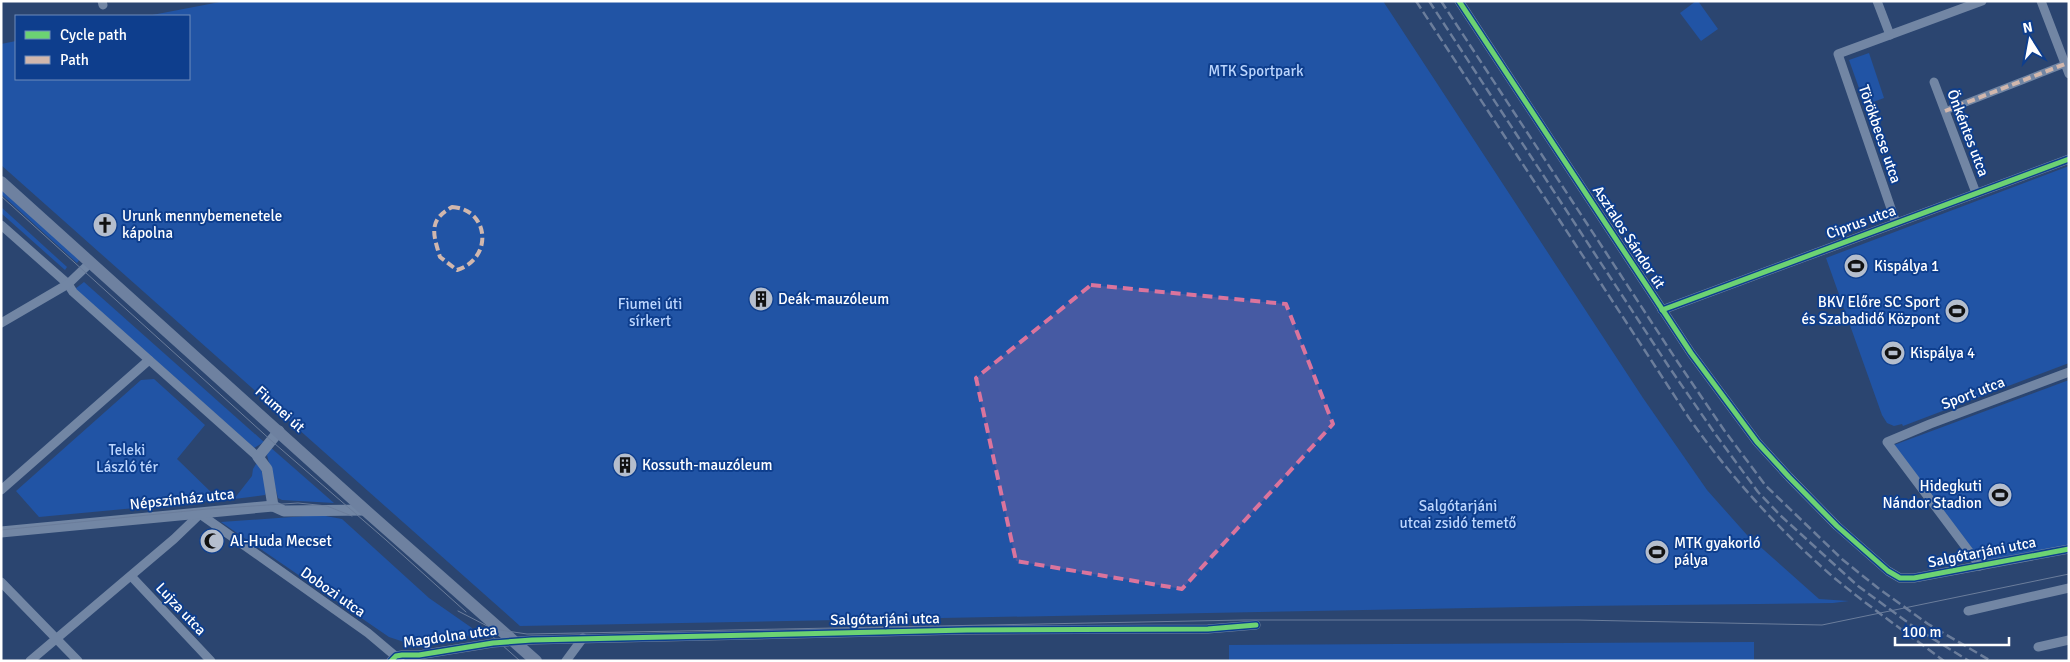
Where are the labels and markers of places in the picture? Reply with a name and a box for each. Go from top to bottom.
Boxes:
place label: Urunk mennybemenetele kápolna [122,207,282,242]
church icon: Urunk mennybemenetele kápolna [92,212,118,238]
sports icon: Kispálya 1 [1843,253,1869,279]
place label: Kispálya 1 [1874,257,1939,275]
building icon: Deák-mauzóleum [748,286,774,312]
place label: Deák-mauzóleum [778,290,889,308]
place label: BKV Előre SC Sport és Szabadidő Központ [1801,293,1940,328]
sports icon: BKV Előre SC Sport és Szabadidő Központ [1944,298,1970,324]
sports icon: Kispálya 4 [1880,340,1906,366]
place label: Kispálya 4 [1910,344,1975,362]
building icon: Kossuth-mauzóleum [612,452,638,478]
place label: Kossuth-mauzóleum [642,456,772,474]
place label: Hidegkuti Nándor Stadion [1882,477,1982,512]
sports icon: Hidegkuti Nándor Stadion [1987,482,2013,508]
mosque icon: Al-Huda Mecset [199,528,225,554]
place label: Al-Huda Mecset [230,532,332,550]
place label: MTK gyakorló pálya [1674,534,1761,569]
sports icon: MTK gyakorló pálya [1644,539,1670,565]

